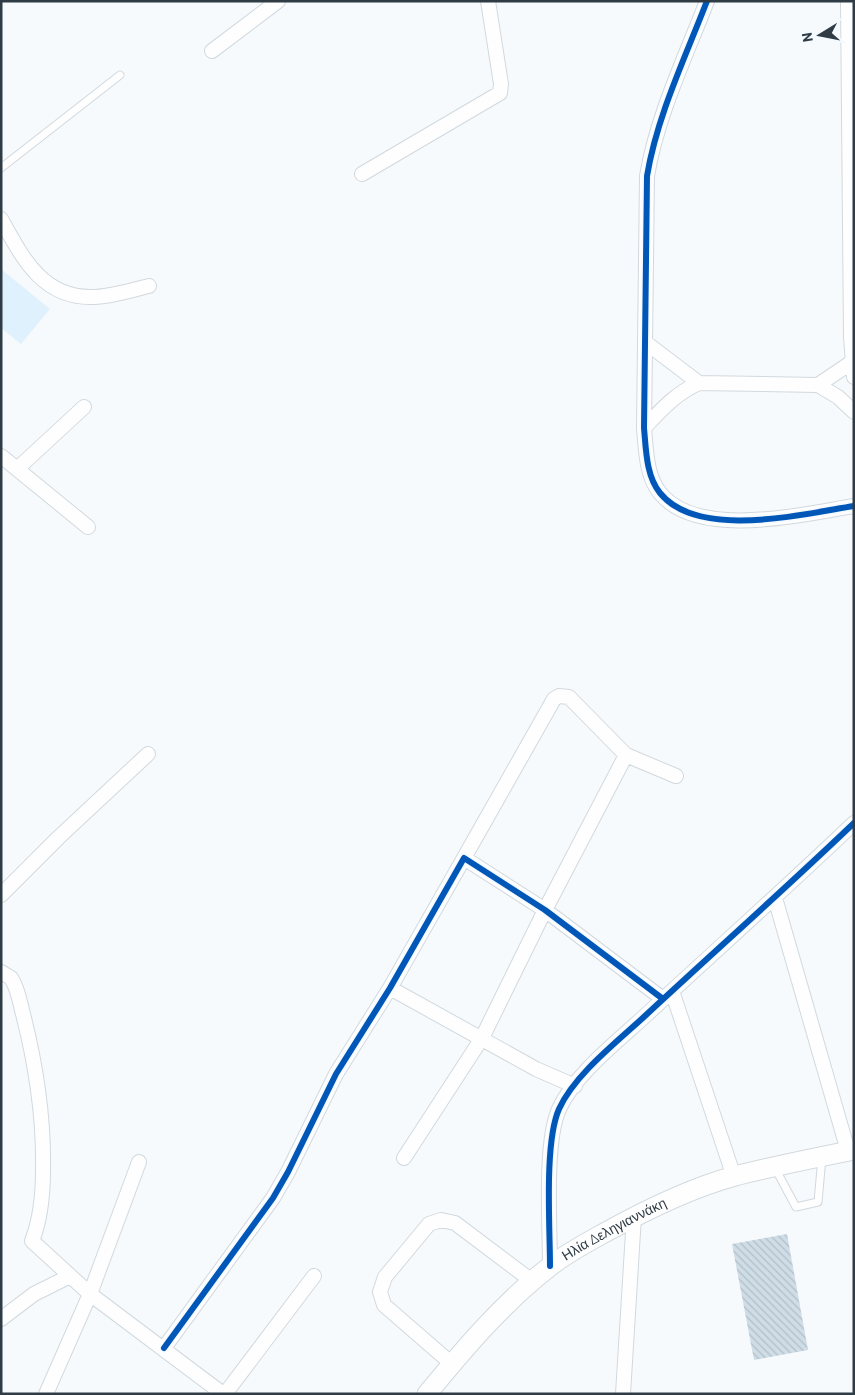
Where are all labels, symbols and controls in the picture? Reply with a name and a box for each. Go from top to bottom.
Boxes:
north arrow [795,10,845,60]
text: N [798,31,816,43]
street label: Ηλία Δεληγιαννάκη [558,1194,669,1264]

